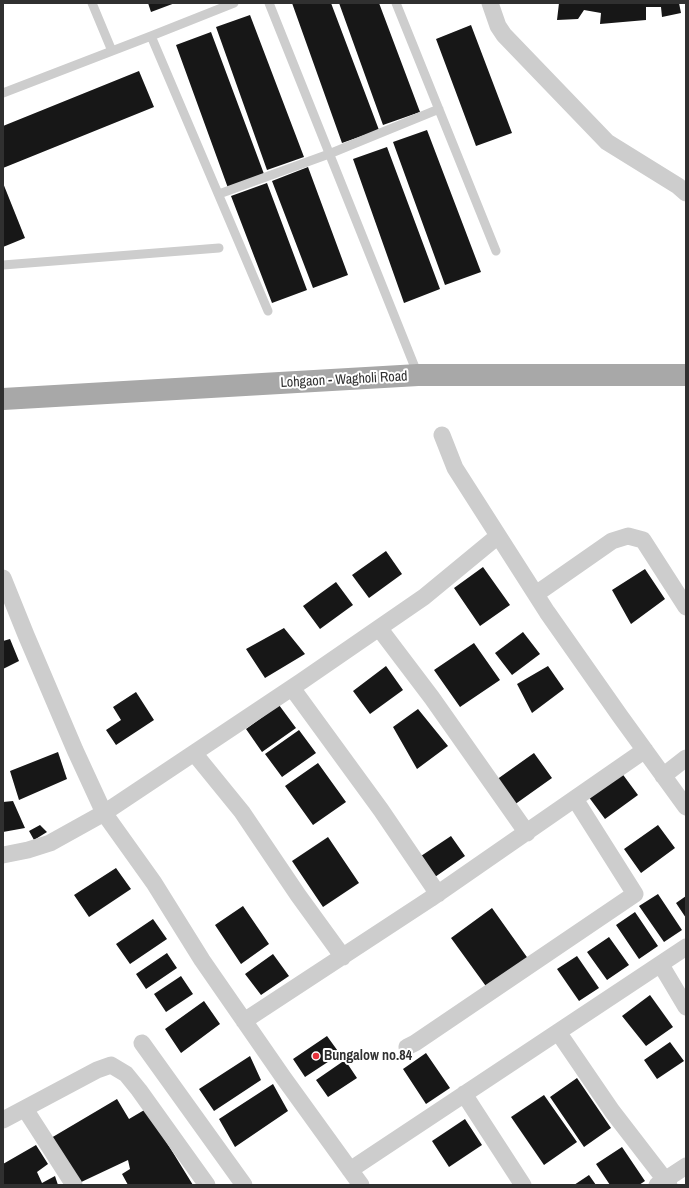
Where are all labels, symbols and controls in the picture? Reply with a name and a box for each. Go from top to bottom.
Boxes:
street label: Lohgaon - Wagholi Road [280,368,408,392]
place label: Bungalow no.84 [324,1048,412,1064]
marker: Bungalow no.84 [311,1051,321,1061]

